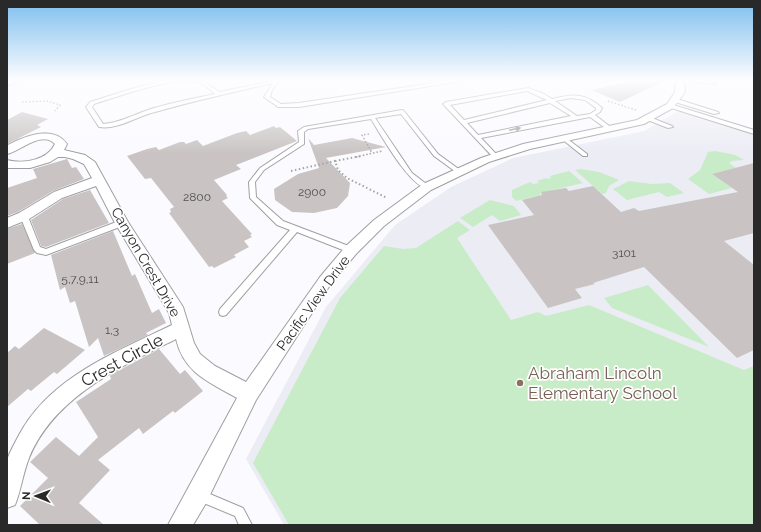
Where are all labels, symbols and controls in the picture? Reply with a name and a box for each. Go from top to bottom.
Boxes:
one-way arrow [509,126,521,132]
house number: 2900 [298,185,326,199]
house number: 2800 [183,190,211,204]
street label: Canyon Crest Drive [108,204,184,320]
house number: 3101 [612,246,636,260]
street label: Pacific View Drive [273,252,353,354]
house number: 5,7,9,11 [61,272,99,286]
house number: 1,3 [105,323,119,337]
street label: Crest Circle [78,329,166,391]
place label: Abraham Lincoln Elementary School [528,363,677,403]
marker: Abraham Lincoln Elementary School [515,378,525,388]
north arrow [16,476,56,516]
text: N [20,492,33,500]

